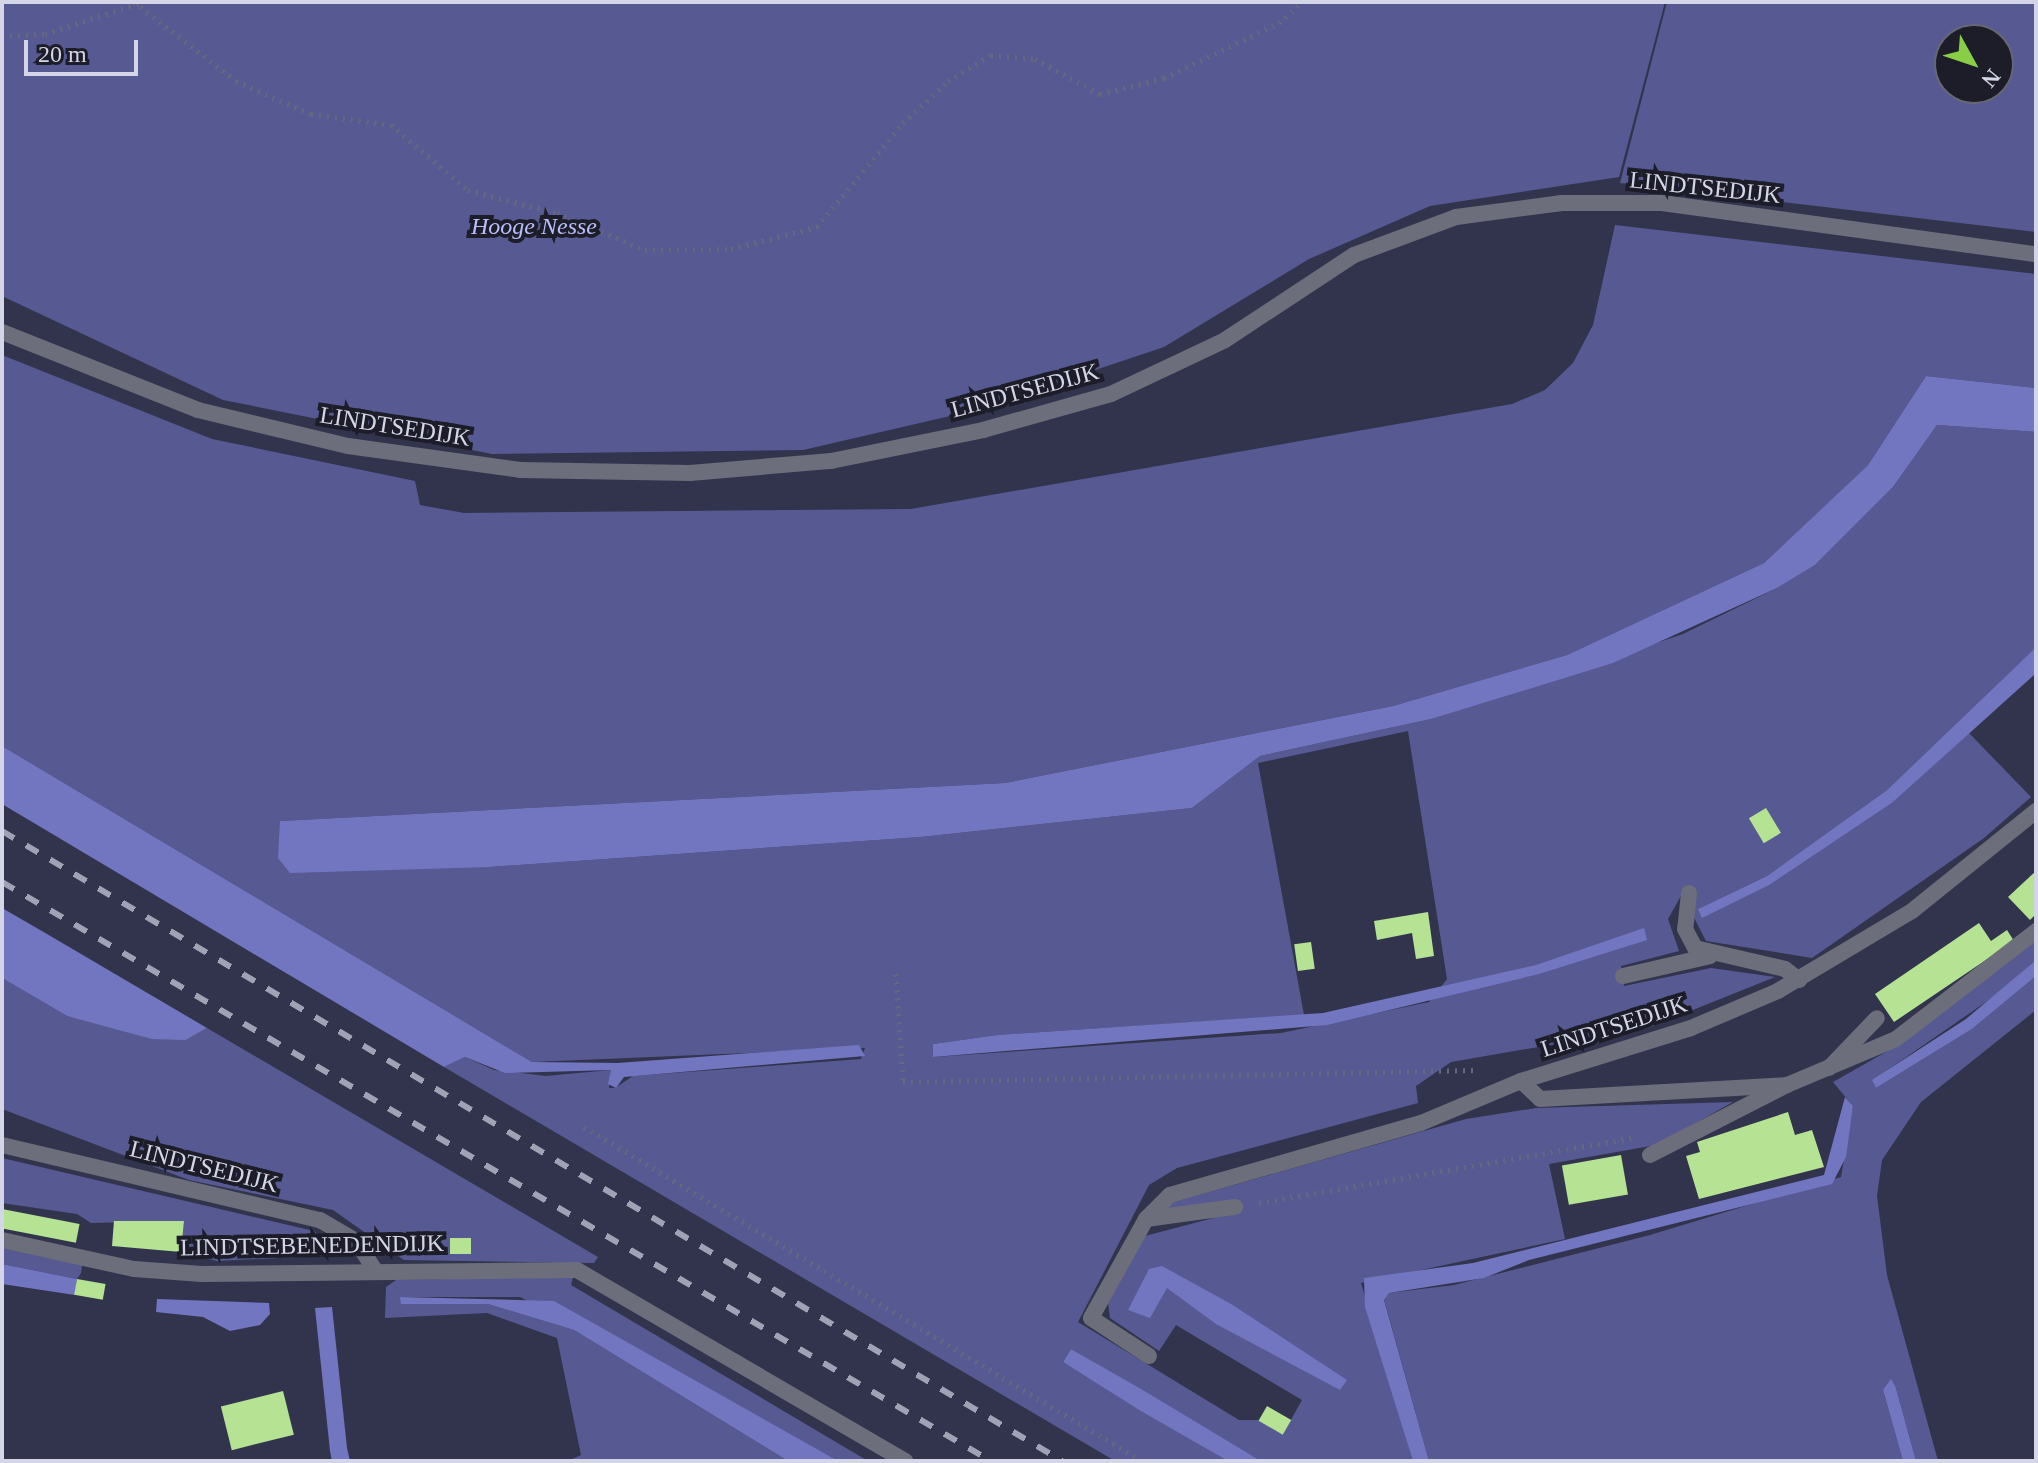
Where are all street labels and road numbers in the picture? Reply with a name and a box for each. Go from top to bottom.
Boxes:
street label: LINDTSEDIJK [1628,166,1782,210]
street label: LINDTSEDIJK [948,357,1102,425]
street label: LINDTSEDIJK [318,401,472,453]
street label: LINDTSEDIJK [1537,990,1691,1064]
street label: LINDTSEDIJK [127,1135,281,1199]
street label: LINDTSEBENEDENDIJK [180,1229,444,1263]

